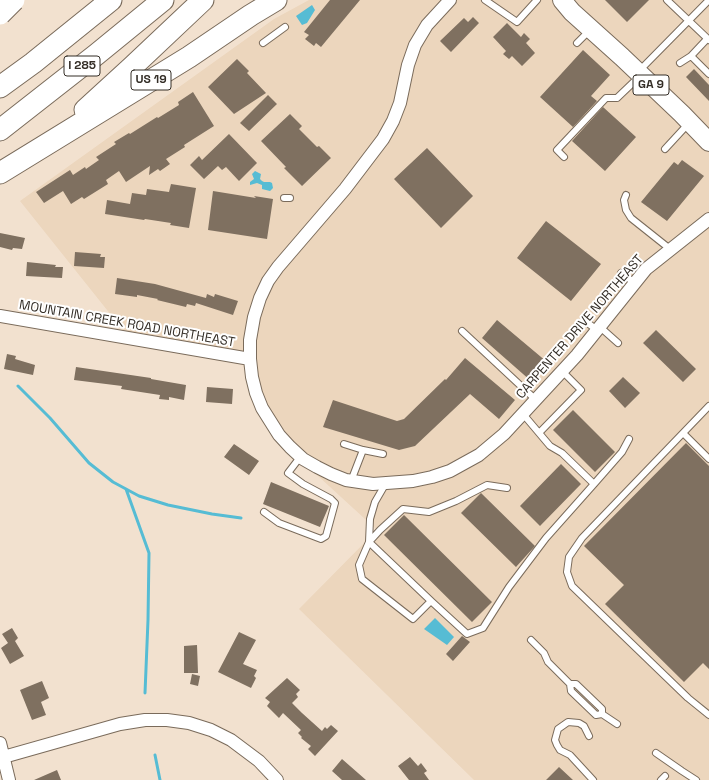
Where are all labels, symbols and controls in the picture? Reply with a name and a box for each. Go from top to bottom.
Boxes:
road number: I 285 [64,56,100,76]
road number: US 19 [131,70,171,90]
road number: GA 9 [633,75,669,95]
street label: CARPENTER DRIVE NORTHEAST [513,252,647,402]
street label: MOUNTAIN CREEK ROAD NORTHEAST [18,297,236,351]

